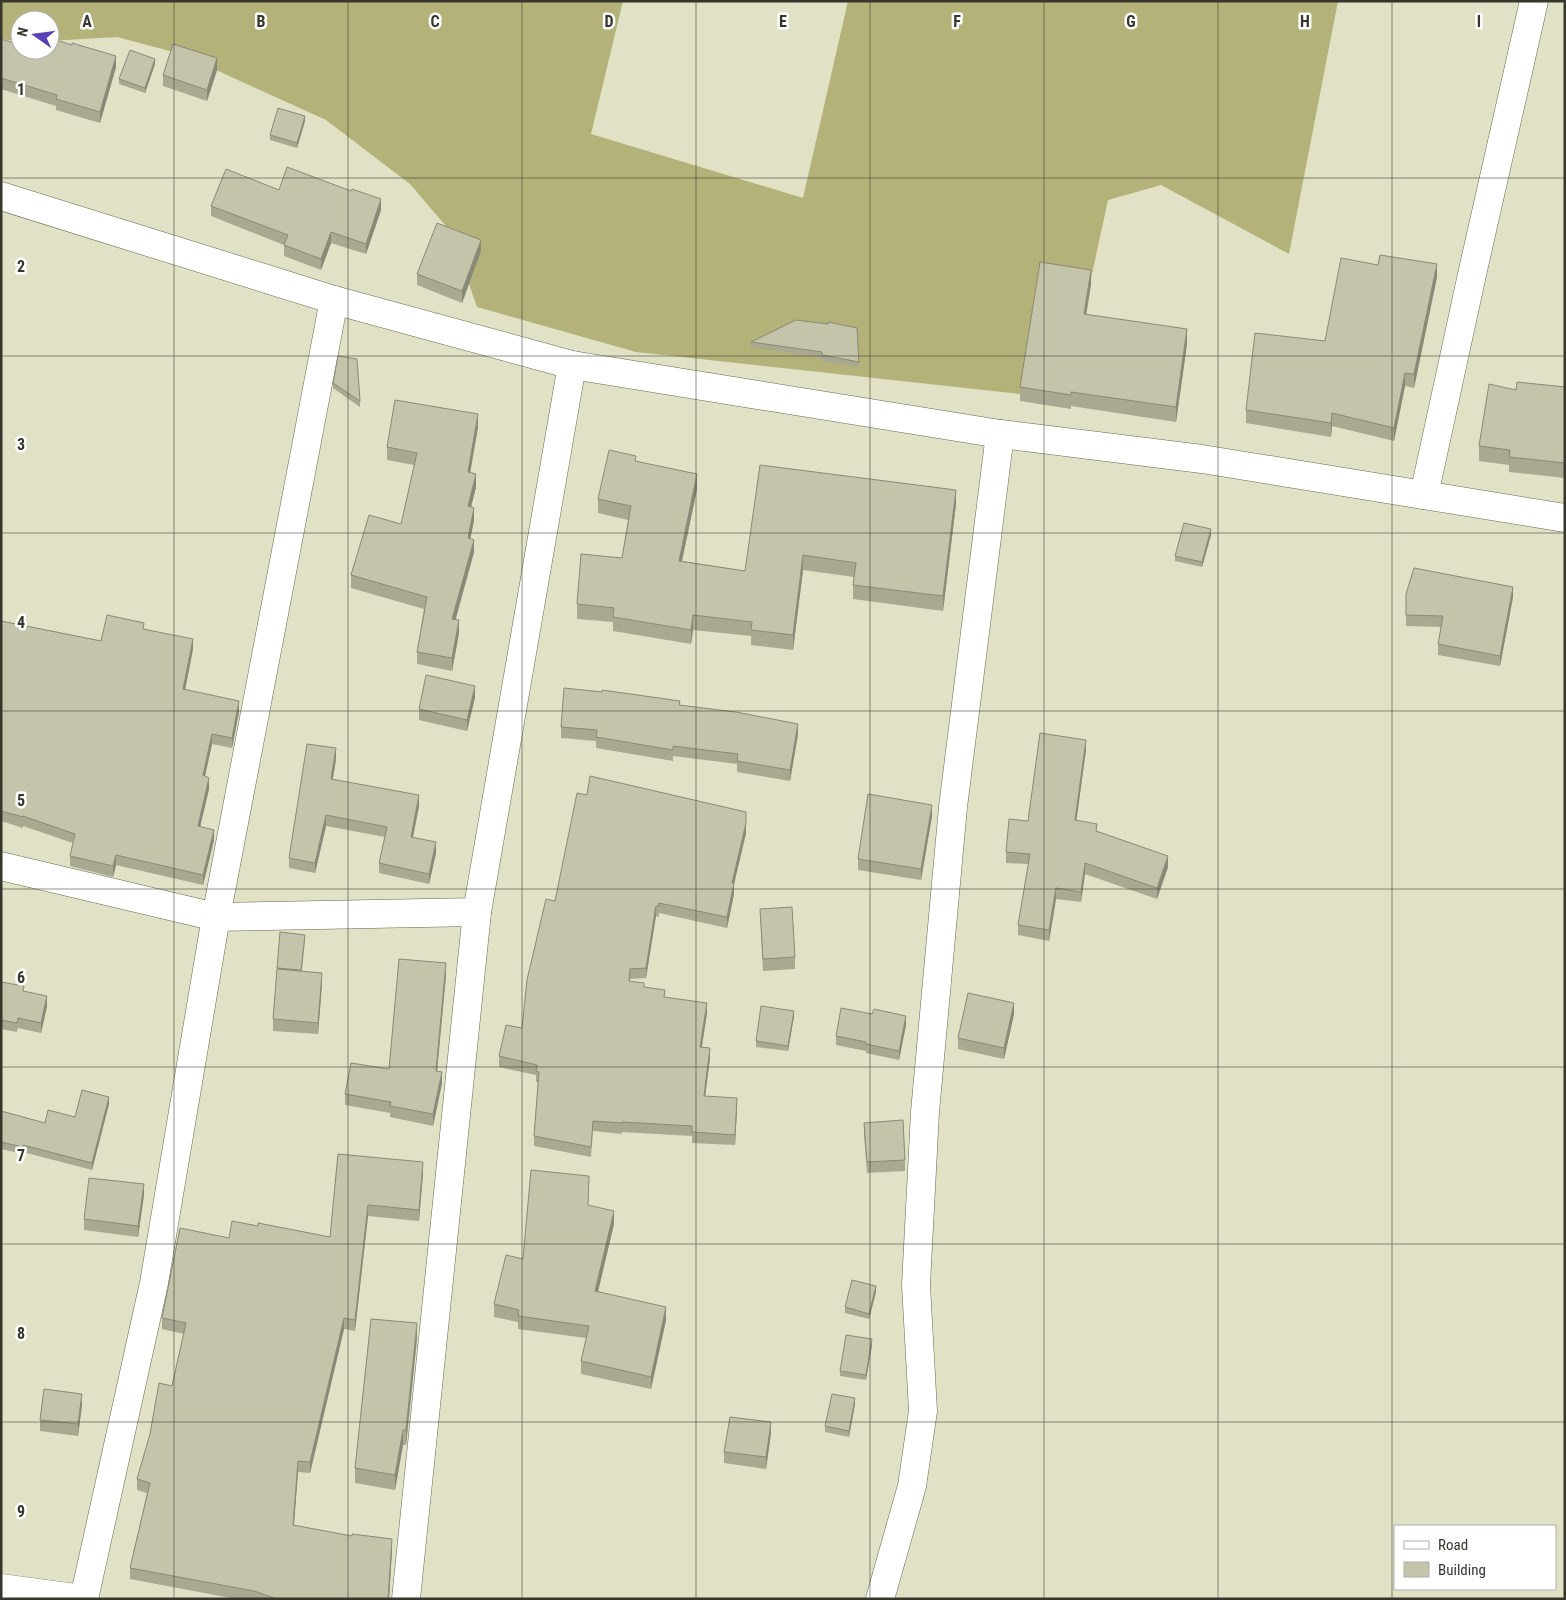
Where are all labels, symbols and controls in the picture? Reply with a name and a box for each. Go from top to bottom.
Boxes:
north arrow [10,10,60,60]
text: A [82,12,92,31]
text: B [257,12,266,31]
text: C [430,12,440,31]
text: D [604,12,614,31]
text: E [779,12,787,31]
text: F [953,12,961,31]
text: G [1126,12,1136,31]
text: H [1300,12,1310,31]
text: I [1477,12,1481,31]
text: N [14,26,31,38]
text: 1 [17,80,25,99]
text: 2 [17,257,25,276]
text: 3 [17,435,25,454]
text: 4 [17,613,25,632]
text: 5 [17,791,25,810]
text: 6 [17,968,25,987]
text: 7 [17,1146,25,1165]
text: 8 [17,1324,25,1343]
text: 9 [17,1502,25,1521]
legend [1394,1525,1556,1590]
text: Road [1438,1536,1468,1554]
text: Building [1438,1561,1486,1579]

